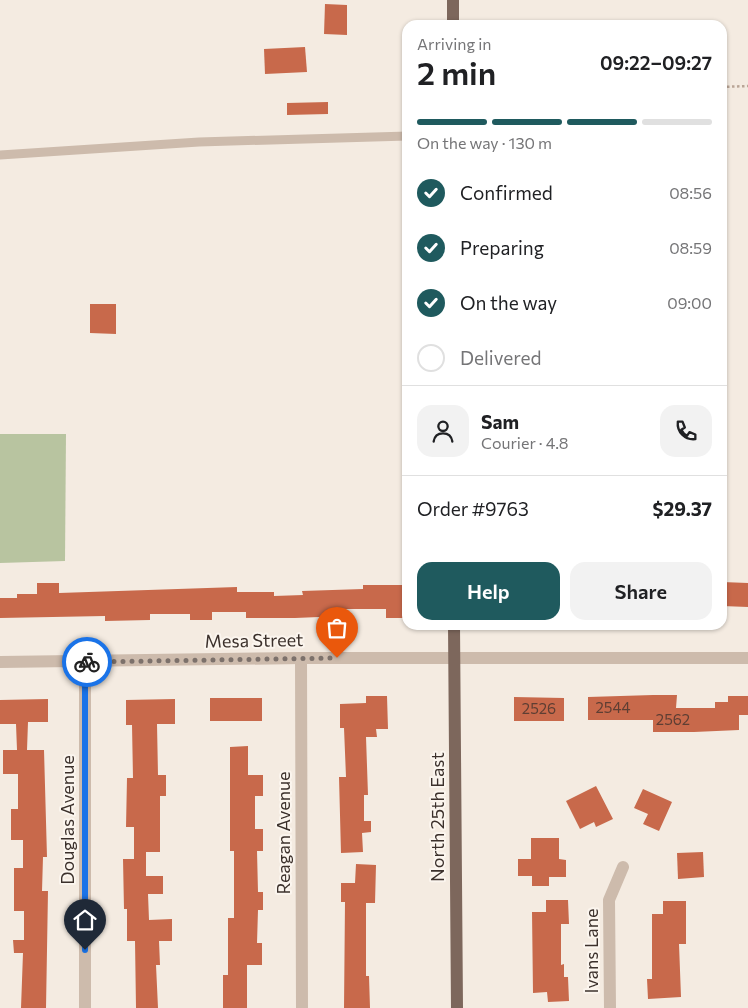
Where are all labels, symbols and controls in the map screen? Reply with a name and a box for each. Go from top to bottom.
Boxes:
text: Arriving in [417,34,491,53]
text: 09:22–09:27 [600,51,712,74]
text: 2 min [417,52,496,92]
text: On the way · 130 m [417,133,552,152]
icon: check [417,179,445,207]
text: Confirmed [460,181,553,204]
text: 08:56 [669,183,712,202]
icon: check [417,234,445,262]
text: Preparing [460,236,544,259]
text: 08:59 [669,238,712,257]
icon: check [417,289,445,317]
text: On the way [460,291,557,314]
text: 09:00 [667,293,712,312]
text: Delivered [460,346,541,369]
button: person [417,405,469,457]
button: phone [660,405,712,457]
text: Sam [481,410,519,433]
text: Courier · 4.8 [481,433,568,452]
text: Order #9763 [417,497,529,520]
text: $29.37 [653,497,712,520]
button: Help [417,562,560,620]
button: Share [570,562,712,620]
pin [316,607,358,658]
icon: bag [323,614,351,642]
street label: Mesa Street [204,628,303,652]
courier [62,637,112,687]
icon: bike [73,648,101,676]
house number: 2544 [596,698,630,716]
house number: 2526 [522,699,556,717]
house number: 2562 [656,710,690,728]
street label: North 25th East [426,752,448,882]
street label: Douglas Avenue [56,755,78,885]
street label: Reagan Avenue [272,771,294,895]
pin [64,899,106,950]
icon: home [71,906,99,934]
street label: Ivans Lane [580,909,602,993]

